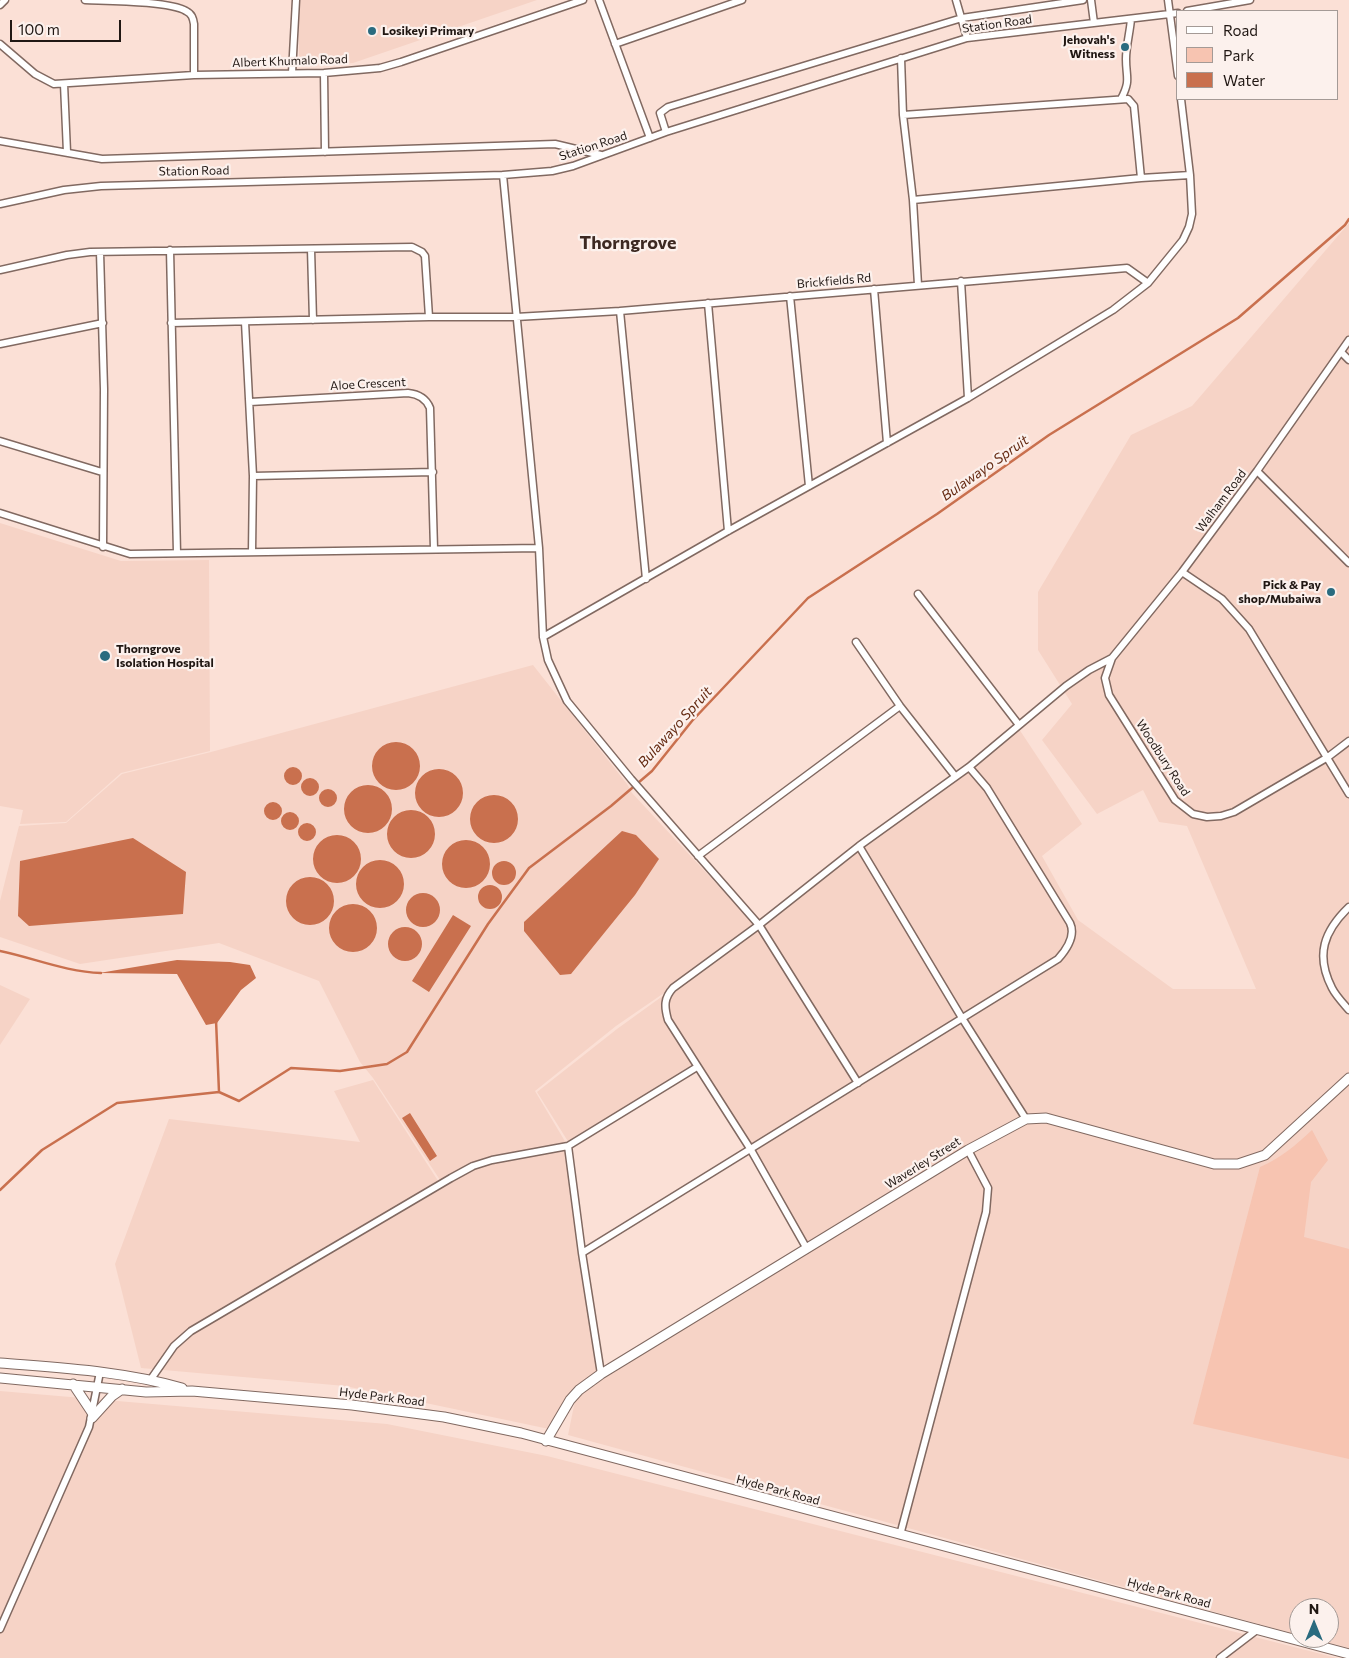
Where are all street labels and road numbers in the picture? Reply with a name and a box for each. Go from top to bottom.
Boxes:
street label: Station Road [961,12,1033,36]
street label: Albert Khumalo Road [232,52,348,70]
street label: Station Road [557,128,629,164]
street label: Station Road [159,163,229,179]
street label: Brickfields Rd [796,271,872,291]
street label: Aloe Crescent [330,375,406,393]
street label: Walham Road [1193,467,1249,535]
street label: Woodbury Road [1133,717,1193,799]
street label: Waverley Street [883,1134,963,1192]
street label: Hyde Park Road [338,1385,426,1409]
street label: Hyde Park Road [735,1472,821,1508]
street label: Hyde Park Road [1126,1575,1212,1611]

